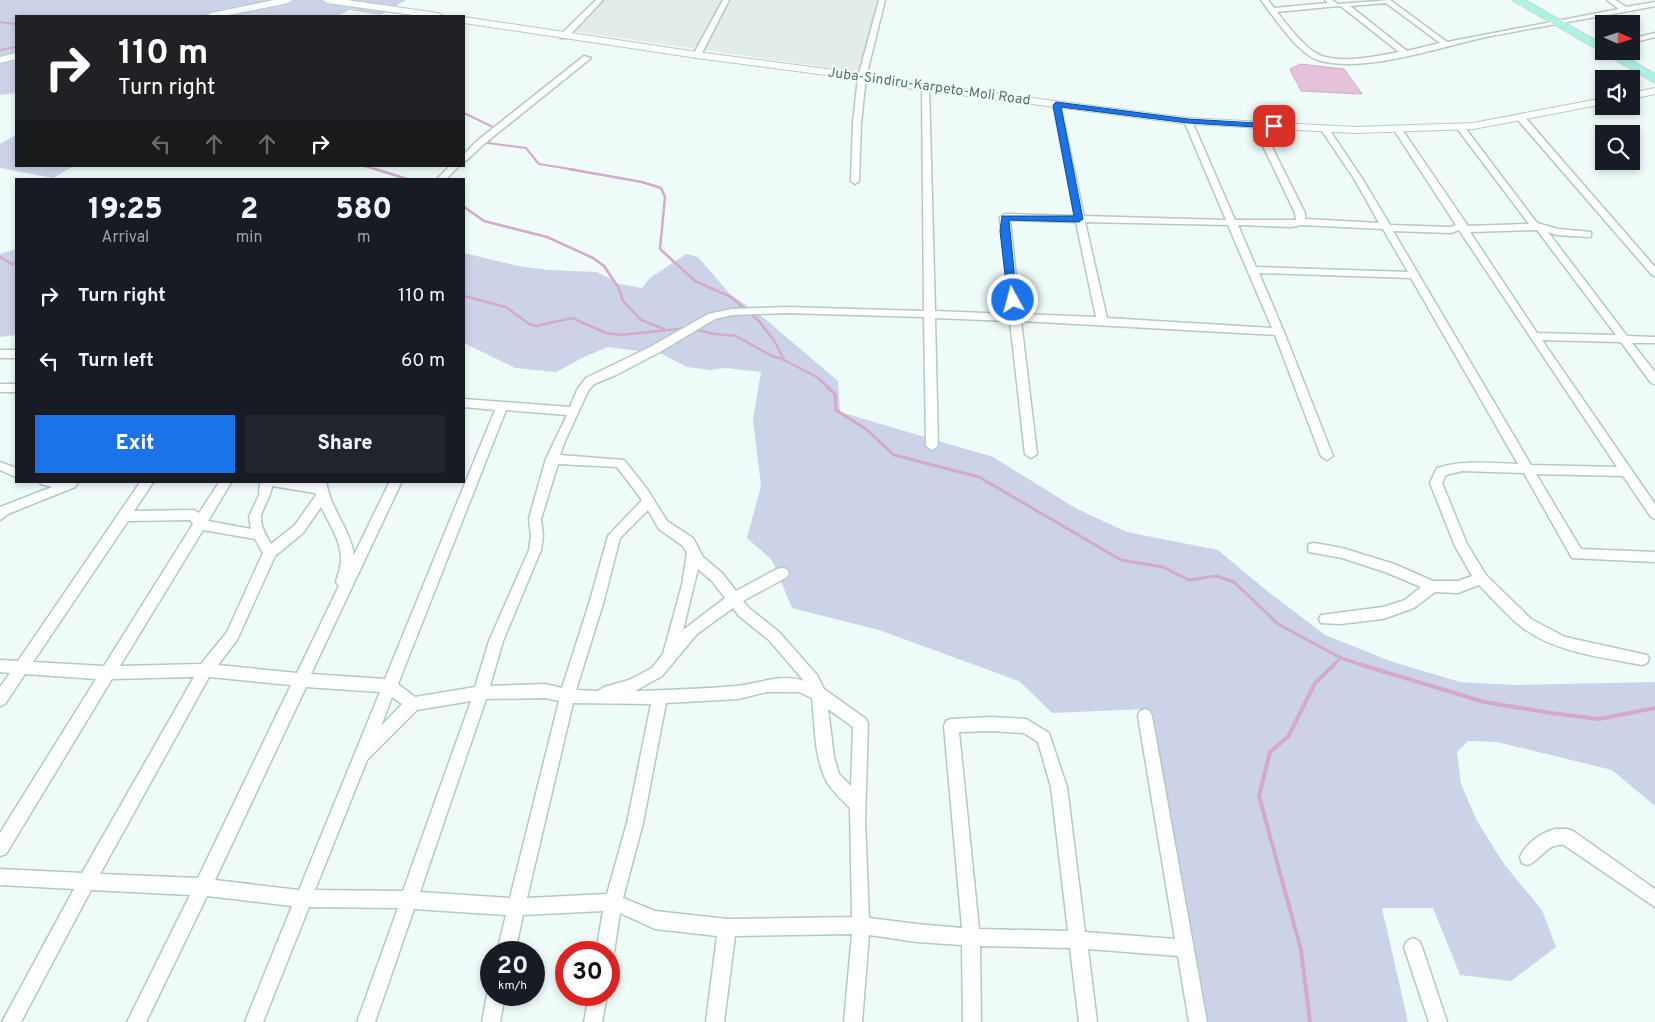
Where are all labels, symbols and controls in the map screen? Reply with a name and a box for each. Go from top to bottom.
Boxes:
north arrow [1595,15,1640,60]
map controls [1595,15,1640,170]
text: 110 m [118,32,208,76]
icon: right [35,35,100,100]
street label: Juba-Sindiru-Karpeto-Moli Road [827,64,1031,110]
button: sound [1595,70,1640,115]
text: Turn right [118,75,215,102]
pin [1253,105,1295,147]
icon: arrive [1260,112,1288,140]
button: search [1595,125,1640,170]
icon: left [147,130,175,158]
icon: ahead [200,130,228,158]
icon: ahead [253,130,281,158]
icon: right [306,130,334,158]
text: 19:25 [88,192,163,229]
text: 2 [240,192,258,229]
text: 580 [335,192,392,229]
text: Arrival [102,228,149,248]
text: min [236,228,262,248]
text: m [357,228,371,248]
position arrow [986,273,1038,325]
icon: right [35,282,63,310]
text: Turn right [78,284,166,308]
text: 110 m [398,284,445,308]
icon: left [35,347,63,375]
text: Turn left [78,349,154,373]
text: 60 m [401,349,445,373]
button: Exit [35,415,235,473]
button: Share [245,415,445,473]
speed limit sign: 30 [555,941,620,1006]
text: 20 [497,951,528,983]
text: km/h [498,978,527,994]

